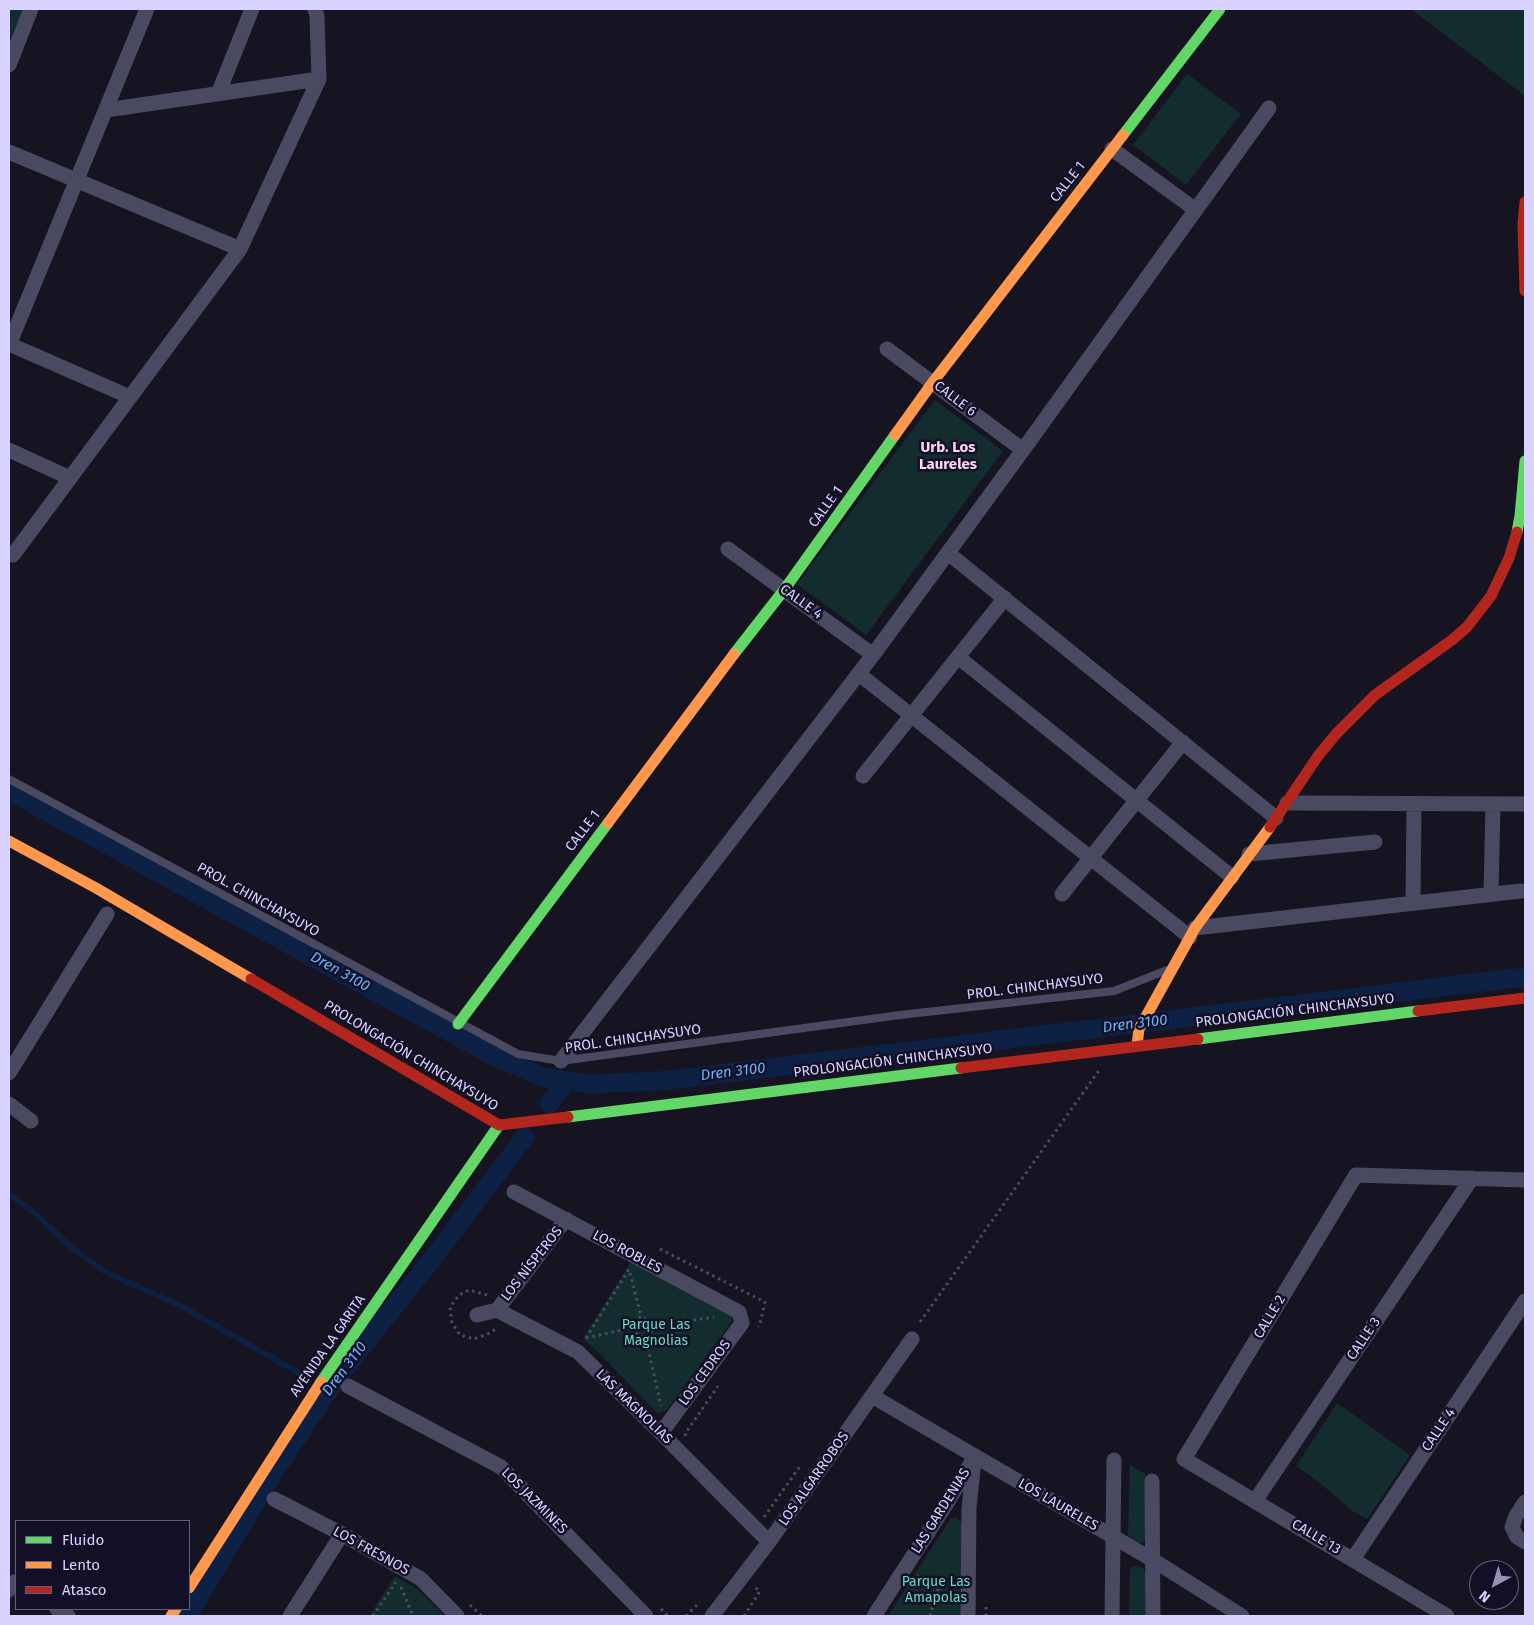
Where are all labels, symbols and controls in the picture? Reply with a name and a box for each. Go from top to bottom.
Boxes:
street label: CALLE 1 [1047,158,1089,206]
street label: CALLE 6 [931,378,979,420]
district label: Urb. Los Laureles [919,439,977,474]
street label: CALLE 1 [805,483,847,531]
street label: CALLE 4 [776,581,826,623]
street label: CALLE 1 [562,807,604,855]
street label: PROL. CHINCHAYSUYO [194,859,322,941]
water label: Dren 3100 [307,948,373,996]
street label: PROL. CHINCHAYSUYO [966,970,1104,1004]
street label: PROLONGACIÓN CHINCHAYSUYO [1195,990,1395,1032]
street label: PROLONGACIÓN CHINCHAYSUYO [321,997,501,1115]
water label: Dren 3100 [1102,1011,1168,1037]
street label: PROL. CHINCHAYSUYO [564,1021,702,1057]
street label: PROLONGACIÓN CHINCHAYSUYO [793,1040,993,1082]
water label: Dren 3100 [700,1059,766,1085]
street label: LOS NÍSPEROS [498,1223,566,1305]
street label: LOS ROBLES [590,1227,664,1277]
street label: AVENIDA LA GARITA [287,1292,369,1400]
street label: CALLE 2 [1250,1292,1290,1342]
street label: CALLE 3 [1344,1314,1384,1364]
park label: Parque Las Magnolias [622,1317,690,1350]
street label: LOS CEDROS [675,1337,735,1409]
water label: Dren 3110 [319,1338,371,1400]
street label: LAS MAGNOLIAS [592,1366,676,1448]
street label: CALLE 4 [1418,1405,1460,1455]
street label: LOS ALGARROBOS [775,1429,853,1529]
street label: LOS JAZMINES [498,1465,570,1537]
street label: LAS GARDENIAS [908,1465,974,1557]
street label: LOS LAURELES [1015,1475,1101,1535]
street label: CALLE 13 [1289,1516,1343,1558]
legend [15,1520,190,1610]
street label: LOS FRESNOS [330,1523,412,1579]
text: Fluido [62,1531,104,1549]
text: Lento [62,1556,100,1574]
north arrow [1469,1560,1519,1610]
park label: Parque Las Amapolas [902,1574,970,1606]
text: Atasco [62,1581,107,1599]
text: N [1476,1587,1494,1606]

